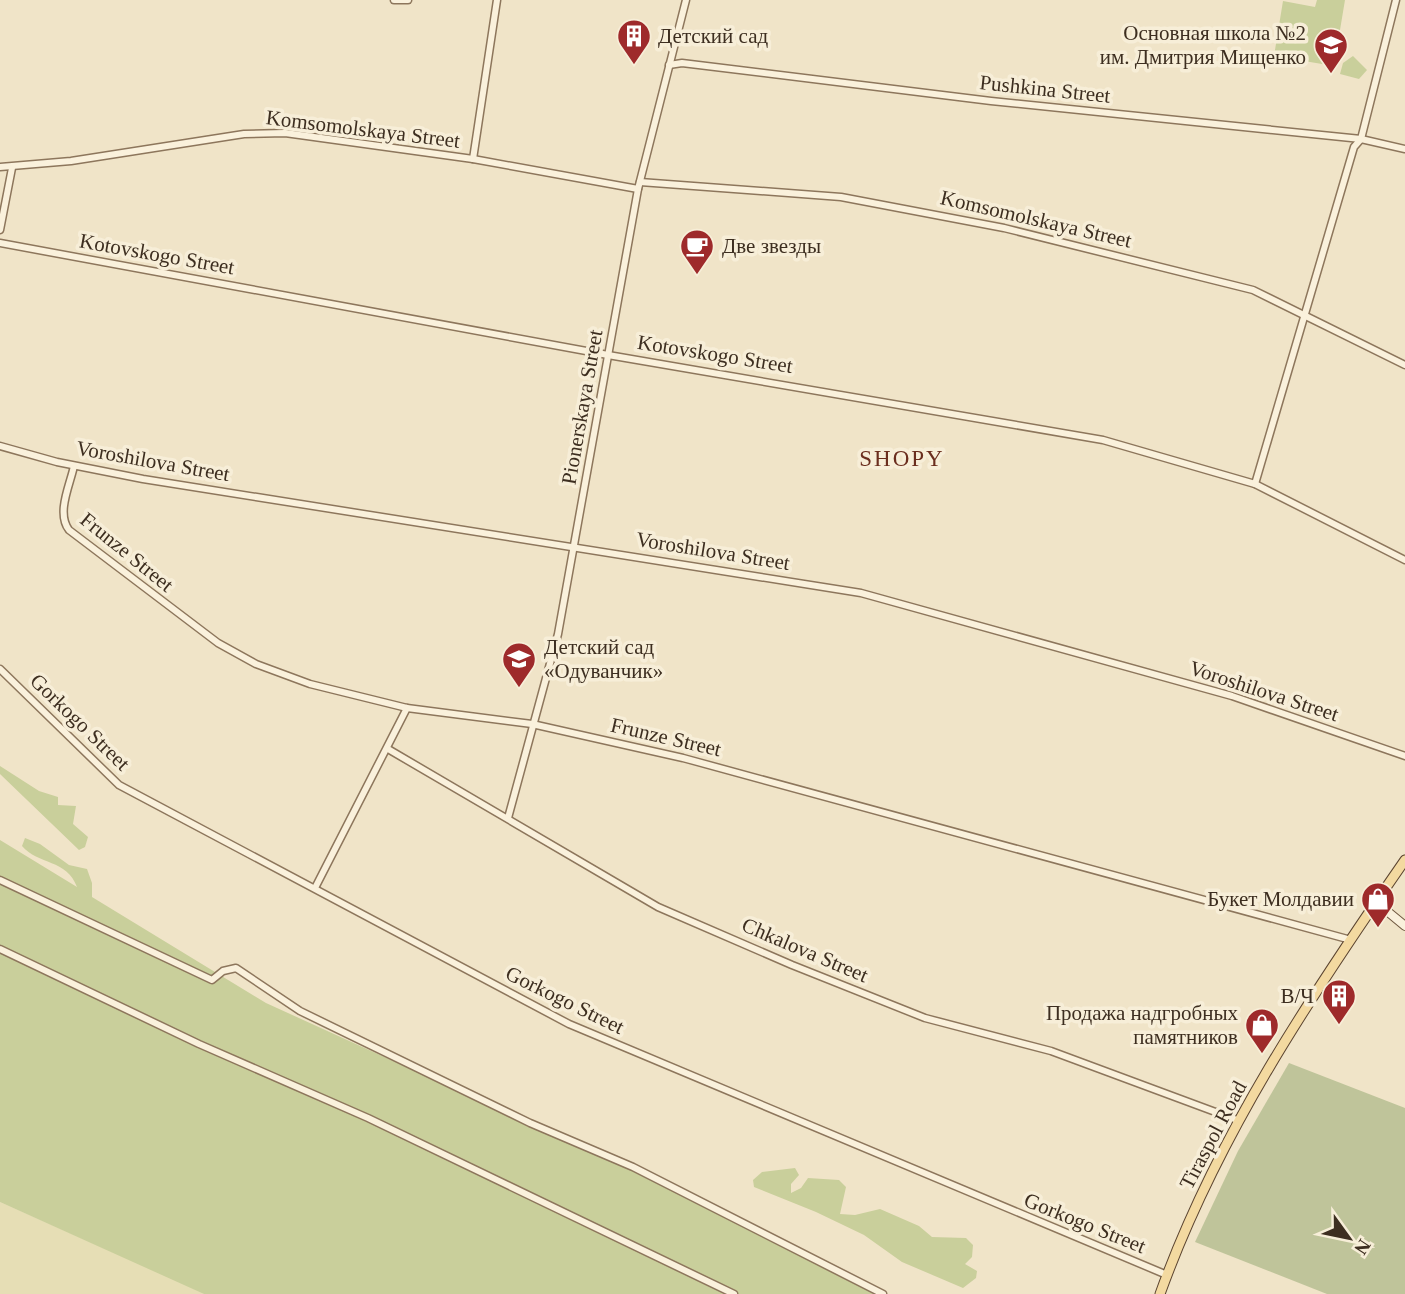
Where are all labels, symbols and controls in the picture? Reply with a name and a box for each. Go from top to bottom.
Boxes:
building icon: Детский сад [615,17,653,66]
place label: Основная школа №2 им. Дмитрия Мищенко [1100,21,1306,69]
place label: Детский сад [658,24,768,48]
school or university icon: Основная школа №2 им. Дмитрия Мищенко [1312,26,1350,75]
street label: Pushkina Street [978,70,1112,108]
street label: Komsomolskaya Street [265,105,462,153]
street label: Komsomolskaya Street [938,185,1134,253]
cafe icon: Две звезды [678,227,716,276]
street label: Kotovskogo Street [78,229,237,279]
place label: Две звезды [722,234,821,258]
street label: Pionerskaya Street [557,328,607,486]
street label: Kotovskogo Street [636,330,795,378]
street label: Voroshilova Street [74,436,232,486]
district label: SHOPY [859,446,945,471]
street label: Frunze Street [76,507,178,597]
street label: Voroshilova Street [634,527,792,575]
place label: Детский сад «Одуванчик» [544,635,663,683]
school or university icon: Детский сад «Одуванчик» [500,640,538,689]
street label: Voroshilova Street [1186,656,1342,726]
street label: Gorkogo Street [25,669,135,776]
street label: Frunze Street [608,713,724,761]
shop icon: Букет Молдавии [1359,880,1397,929]
place label: Букет Молдавии [1207,887,1354,911]
street label: Chkalova Street [738,913,872,987]
street label: Gorkogo Street [502,961,628,1039]
building icon: В/Ч [1320,977,1358,1026]
place label: В/Ч [1281,984,1314,1008]
place label: Продажа надгробных памятников [1046,1001,1238,1049]
shop icon: Продажа надгробных памятников [1243,1006,1281,1055]
street label: Tiraspol Road [1175,1076,1252,1193]
street label: Gorkogo Street [1021,1188,1149,1258]
north arrow [1314,1203,1384,1273]
text: N [1350,1236,1375,1259]

